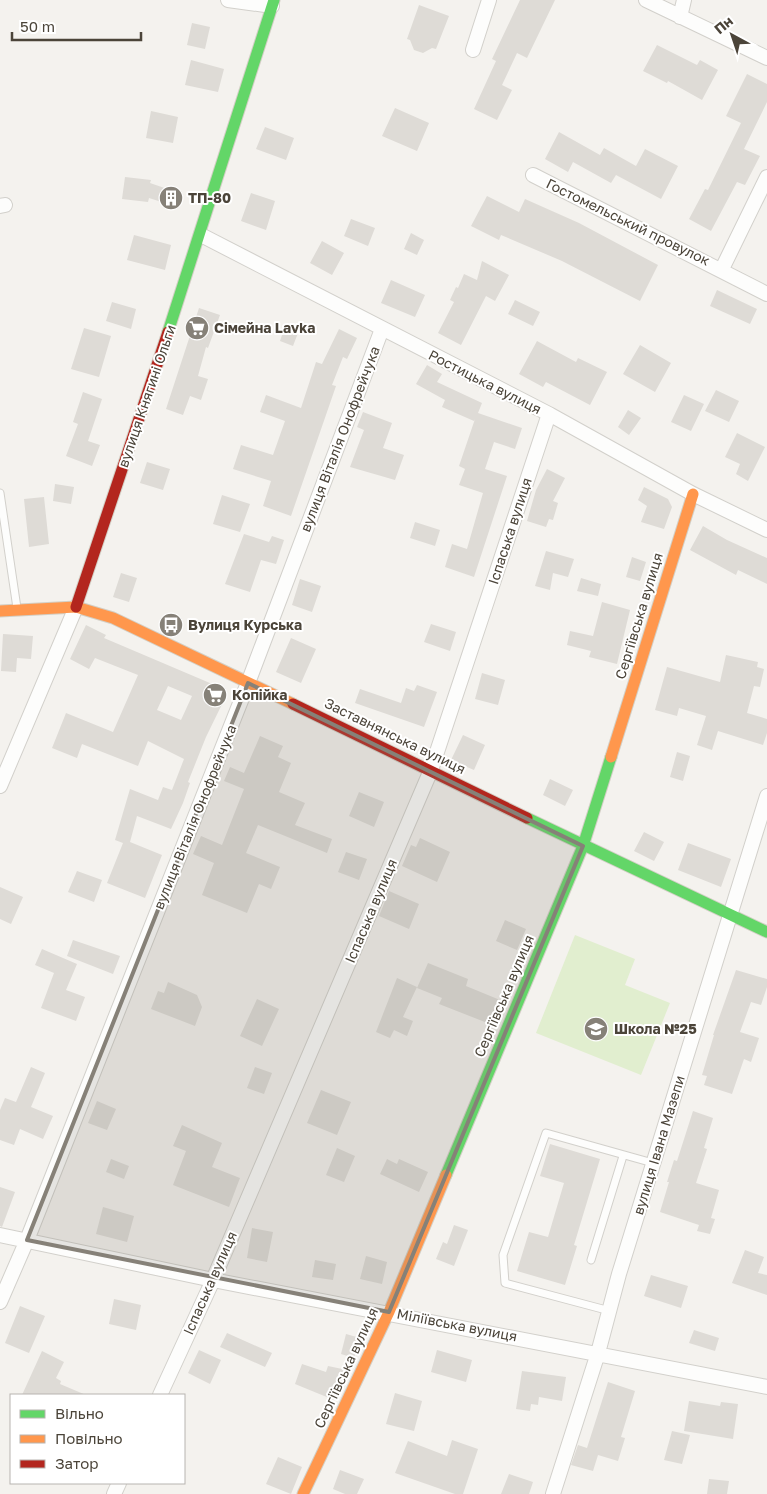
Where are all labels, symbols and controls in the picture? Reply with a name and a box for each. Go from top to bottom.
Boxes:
scale bar [12,10,141,42]
north arrow [707,10,757,60]
text: Пн [711,12,736,37]
text: 50 m [20,17,55,35]
street label: Гостомельський провулок [544,174,713,269]
building icon: ТП-80 [158,185,184,211]
place label: ТП-80 [188,189,231,206]
supermarket icon: Сімейна Lavka [184,315,210,341]
place label: Сімейна Lavka [214,319,315,336]
street label: вулиця Княгині Ольги [114,322,179,469]
street label: вулиця Віталія Онофрейчука [296,344,383,534]
street label: Ростицька вулиця [426,346,545,417]
street label: Іспаська вулиця [484,475,535,586]
street label: Сергіївська вулиця [611,551,666,681]
bus stop icon: Вулиця Курська [158,612,184,638]
place label: Вулиця Курська [188,616,302,633]
supermarket icon: Копійка [202,682,228,708]
place label: Копійка [232,686,287,703]
street label: Заставнянська вулиця [322,694,469,777]
street label: вулиця Віталія Онофрейчука [150,722,239,912]
street label: Іспаська вулиця [341,856,400,965]
street label: Сергіївська вулиця [470,932,537,1060]
school or university icon: Школа №25 [583,1016,609,1042]
place label: Школа №25 [614,1020,697,1037]
street label: вулиця Івана Мазепи [629,1073,688,1217]
street label: Іспаська вулиця [179,1228,240,1337]
street label: Міліївська вулиця [395,1304,519,1345]
street label: Сергіївська вулиця [310,1305,381,1431]
legend [10,1394,185,1484]
text: Вільно [55,1404,104,1422]
text: Повільно [55,1429,123,1447]
text: Затор [55,1454,98,1472]

